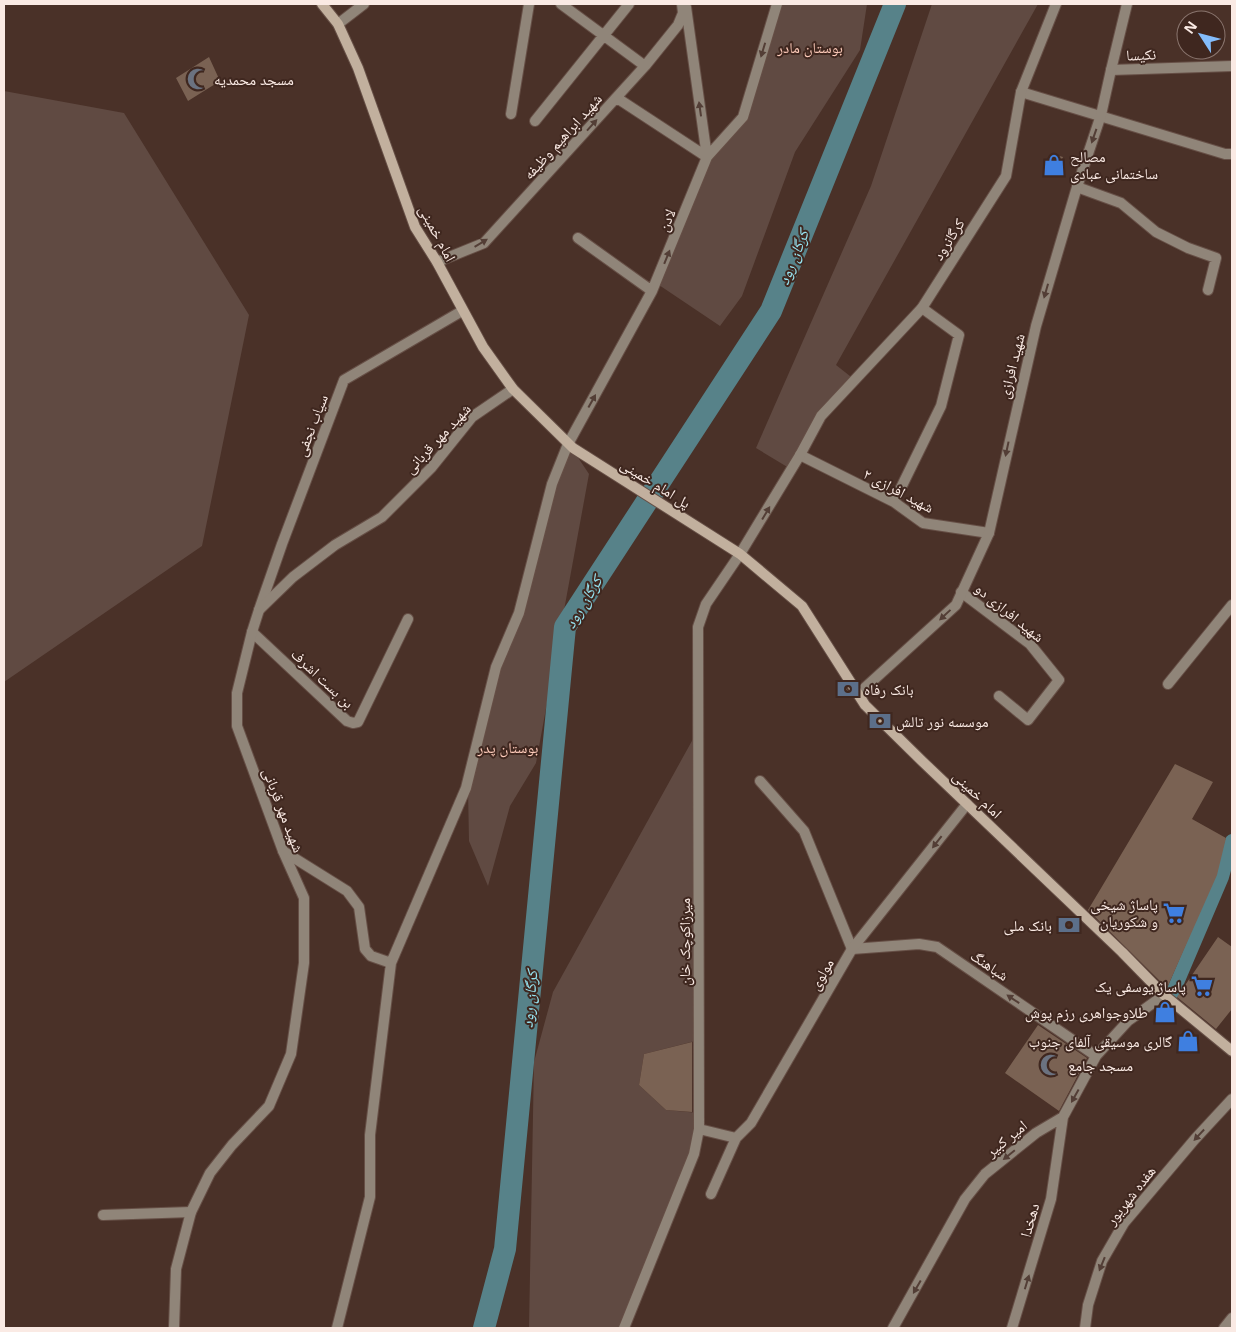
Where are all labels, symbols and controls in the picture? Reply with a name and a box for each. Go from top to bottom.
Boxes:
north arrow [1176,10,1226,60]
text: N [1179,17,1201,37]
park label: بوستان مادر [776,37,843,58]
one-way arrow [759,43,767,58]
street label: نکیسا [1126,43,1156,65]
mosque icon: مسجد محمدیه [185,66,211,92]
place label: مسجد محمدیه [214,69,294,89]
street label: شهید ابراهیم وظیفه [518,89,607,184]
one-way arrow [696,101,704,117]
one-way arrow [587,119,598,132]
one-way arrow [1090,129,1098,144]
place label: مصالح ساختمانی عبادی [1070,146,1158,184]
shop icon: مصالح ساختمانی عبادی [1041,152,1067,178]
street label: امام خمینی [414,201,461,265]
street label: لادن [652,206,680,235]
street label: کرگانرود [927,214,969,264]
water label: کرگان رود [772,224,815,288]
one-way arrow [474,239,489,247]
one-way arrow [663,249,671,264]
one-way arrow [1042,284,1050,299]
street label: شهید افرازی [993,331,1030,401]
street label: سیاب نجفی [290,391,333,459]
one-way arrow [588,394,596,409]
street label: شهید مهر قربانی [399,398,476,478]
one-way arrow [1003,441,1011,456]
street label: پل امام خمینی [617,454,695,513]
street label: شهید افرازی ۲ [860,463,938,518]
one-way arrow [761,506,770,519]
water label: کرگان رود [559,570,608,632]
street label: شهید افرازی دو [971,578,1049,647]
one-way arrow [939,609,951,621]
street label: بن بست اشرف [287,644,359,713]
bank icon: بانک رفاه [835,676,861,702]
place label: بانک رفاه [864,679,914,699]
bank icon: موسسه نور تالش [867,708,893,734]
place label: موسسه نور تالش [896,711,989,732]
park label: بوستان پدر [477,737,538,758]
street label: شهید مهر قربانی [258,765,309,856]
street label: امام خمینی [948,766,1007,823]
one-way arrow [931,835,942,848]
place label: پاساژ شیخی و شکوریان [1090,894,1158,932]
street label: میرزاکوچک خان [674,898,695,986]
supermarket icon: پاساژ شیخی و شکوریان [1161,900,1187,926]
bank icon: بانک ملی [1056,912,1082,938]
place label: بانک ملی [1004,915,1052,936]
street label: شباهنگ [967,945,1013,985]
street label: مولوی [804,954,839,994]
water label: کرگان رود [516,967,543,1029]
supermarket icon: پاساژ یوسفی یک [1189,973,1215,999]
place label: پاساژ یوسفی یک [1095,976,1186,997]
one-way arrow [1006,994,1020,1004]
shop icon: طلاوجواهری رزم پوش [1152,999,1178,1025]
place label: طلاوجواهری رزم پوش [1025,1002,1148,1023]
shop icon: گالری موسیقی آلفای جنوب [1175,1028,1201,1054]
place label: گالری موسیقی آلفای جنوب [1028,1031,1172,1052]
mosque icon: مسجد جامع [1038,1052,1064,1078]
place label: مسجد جامع [1068,1055,1133,1076]
one-way arrow [1071,1088,1079,1103]
street label: امیر کبیر [980,1115,1031,1161]
one-way arrow [1193,1128,1205,1140]
one-way arrow [1002,1149,1015,1160]
street label: هفده شهریور [1100,1161,1159,1230]
street label: دهخدا [1015,1201,1043,1239]
one-way arrow [1098,1257,1106,1272]
one-way arrow [1023,1274,1031,1289]
one-way arrow [913,1279,921,1294]

